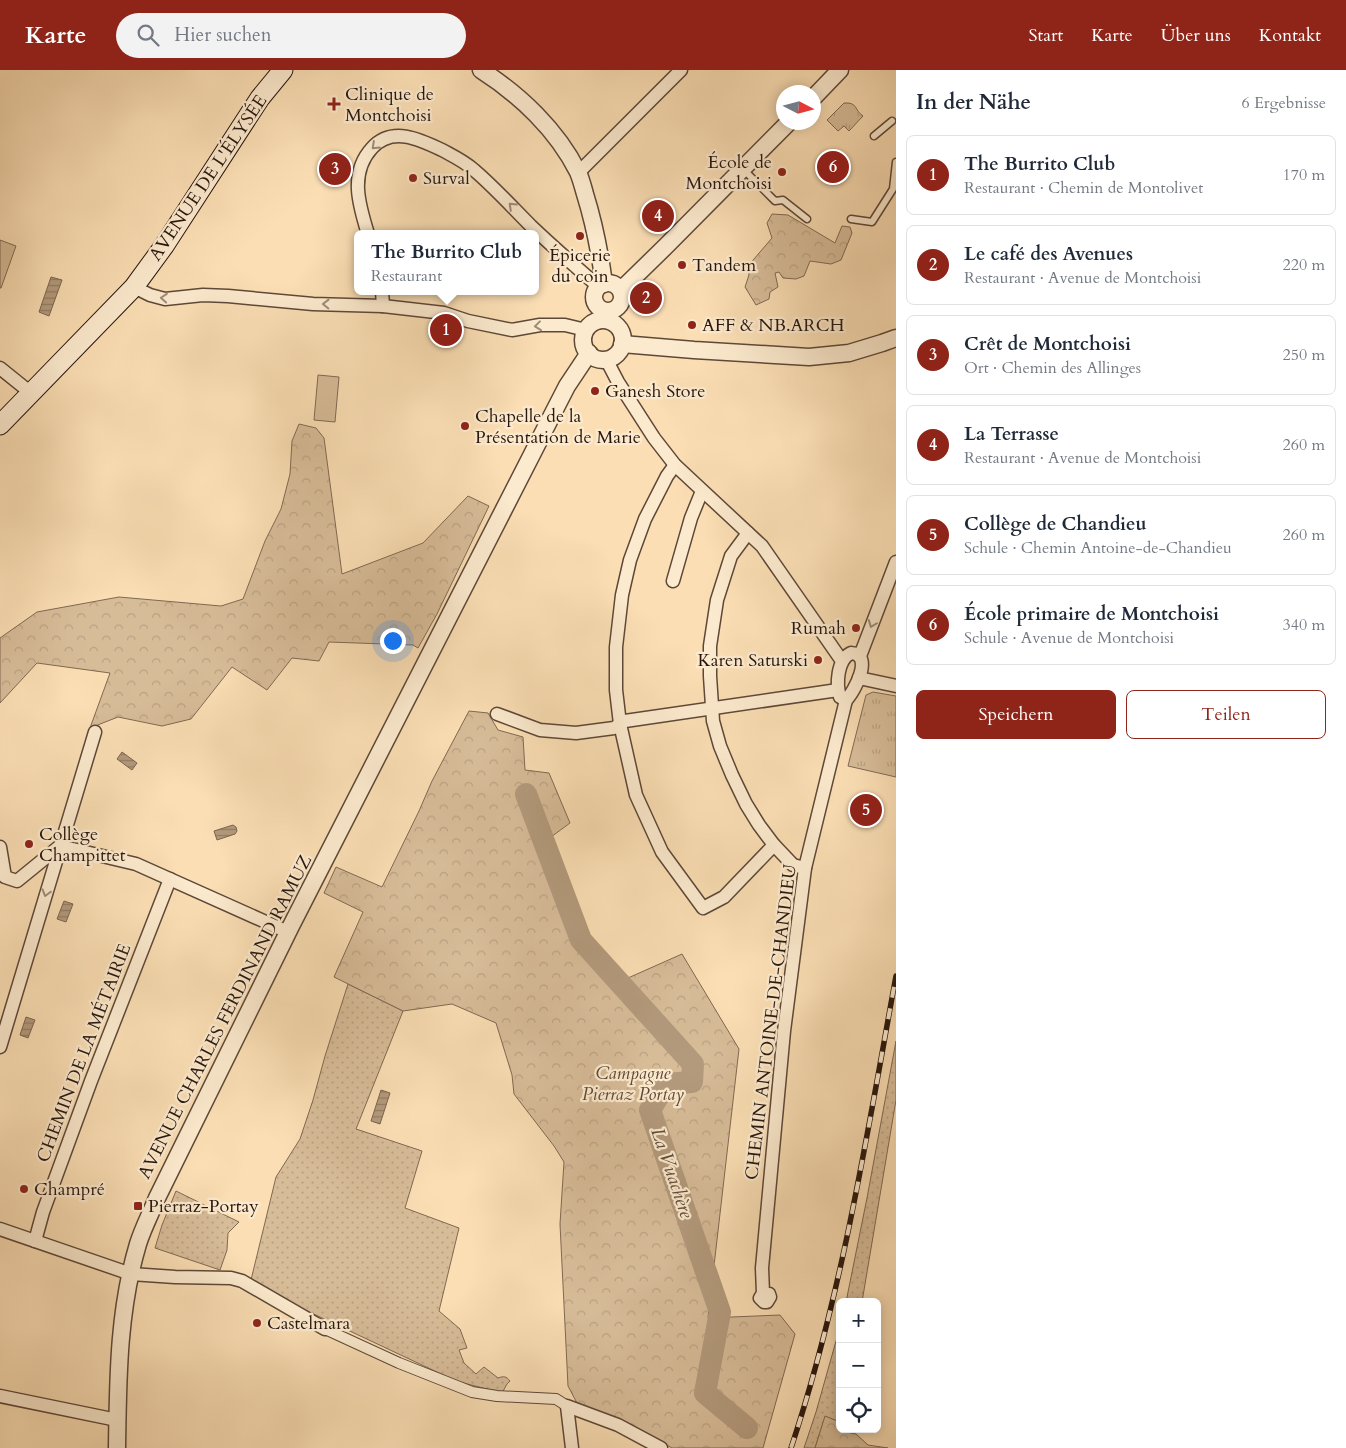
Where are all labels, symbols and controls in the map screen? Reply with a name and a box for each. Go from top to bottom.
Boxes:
search box [116,13,466,58]
text: Karte [25,19,86,52]
icon: search [134,21,162,49]
text: Hier suchen [174,22,272,48]
text: Start [1028,23,1063,48]
text: Karte [1091,23,1133,48]
text: Über uns [1161,23,1231,48]
text: Kontakt [1259,23,1321,48]
place label: Clinique de Montchoisi [345,82,434,128]
north arrow [776,85,821,130]
text: In der Nähe [916,88,1031,117]
street label: AVENUE DE L'ÉLYSÉE [143,90,273,266]
text: 6 Ergebnisse [1241,92,1326,114]
marker: Clinique de Montchoisi [327,97,341,111]
one-way arrow [372,140,381,149]
pin: 6 [817,148,849,186]
pin: 3 [319,150,351,188]
place label: École de Montchoisi [685,150,772,196]
text: The Burrito Club [964,151,1115,177]
text: 1 [929,164,937,186]
text: 170 m [1283,164,1325,186]
place label: Surval [423,166,470,191]
marker: École de Montchoisi [776,166,788,178]
marker: Surval [407,172,419,184]
text: Restaurant · Chemin de Montolivet [964,177,1203,199]
pin: 4 [642,197,674,235]
one-way arrow [508,203,517,212]
popup [354,230,539,295]
marker: Épicerie du coin [574,230,586,242]
text: The Burrito Club [371,239,522,265]
text: Le café des Avenues [964,241,1133,267]
place label: Épicerie du coin [549,243,611,289]
place label: Tandem [692,253,757,278]
text: 2 [929,254,937,276]
text: 220 m [1283,254,1325,276]
marker: Tandem [676,259,688,271]
text: Restaurant [371,265,442,287]
text: Restaurant · Avenue de Montchoisi [964,267,1201,289]
pin: 2 [630,279,662,317]
one-way arrow [160,292,168,303]
one-way arrow [322,299,330,309]
pin: 1 [430,311,462,349]
place label: AFF & NB.ARCH [702,313,845,338]
marker: AFF & NB.ARCH [686,319,698,331]
one-way arrow [534,320,542,331]
text: Crêt de Montchoisi [964,331,1131,357]
text: 3 [929,344,937,366]
text: 250 m [1283,344,1325,366]
text: Ort · Chemin des Allinges [964,357,1141,379]
place label: Ganesh Store [605,379,705,404]
marker: Ganesh Store [589,385,601,397]
place label: Chapelle de la Présentation de Marie [475,404,641,450]
marker: Chapelle de la Présentation de Marie [459,420,471,432]
text: La Terrasse [964,421,1059,447]
text: 4 [929,434,937,456]
text: 260 m [1283,434,1325,456]
text: Restaurant · Avenue de Montchoisi [964,447,1201,469]
text: Collège de Chandieu [964,511,1147,537]
text: 5 [929,524,937,546]
text: 260 m [1283,524,1325,546]
text: Schule · Chemin Antoine-de-Chandieu [964,537,1232,559]
text: École primaire de Montchoisi [964,601,1219,627]
text: 6 [929,614,937,636]
text: 340 m [1283,614,1325,636]
place label: Rumah [791,616,846,641]
one-way arrow [868,619,878,628]
marker: Rumah [850,622,862,634]
text: Schule · Avenue de Montchoisi [964,627,1174,649]
your location [380,628,406,654]
place label: Karen Saturski [697,648,808,673]
marker: Karen Saturski [812,654,824,666]
button: Speichern [916,690,1116,739]
button: Teilen [1126,690,1326,739]
pin: 5 [850,791,882,829]
place label: Collège Champittet [39,822,126,868]
marker: Collège Champittet [23,838,35,850]
street label: AVENUE CHARLES FERDINAND RAMUZ [132,851,318,1183]
street label: CHEMIN ANTOINE-DE-CHANDIEU [739,862,803,1181]
one-way arrow [41,888,51,897]
street label: CHEMIN DE LA MÉTAIRIE [31,940,137,1166]
park label: Campagne Pierraz Portay [582,1061,684,1107]
water label: La Vuachère [644,1124,700,1222]
place label: Champré [34,1177,105,1202]
marker: Champré [18,1183,30,1195]
place label: Pierraz-Portay [148,1194,259,1219]
marker: Pierraz-Portay [132,1200,144,1212]
map controls [836,1298,881,1433]
button: + [836,1298,881,1343]
place label: Castelmara [267,1311,351,1336]
marker: Castelmara [251,1317,263,1329]
button: − [836,1343,881,1388]
button: locate [836,1388,881,1433]

